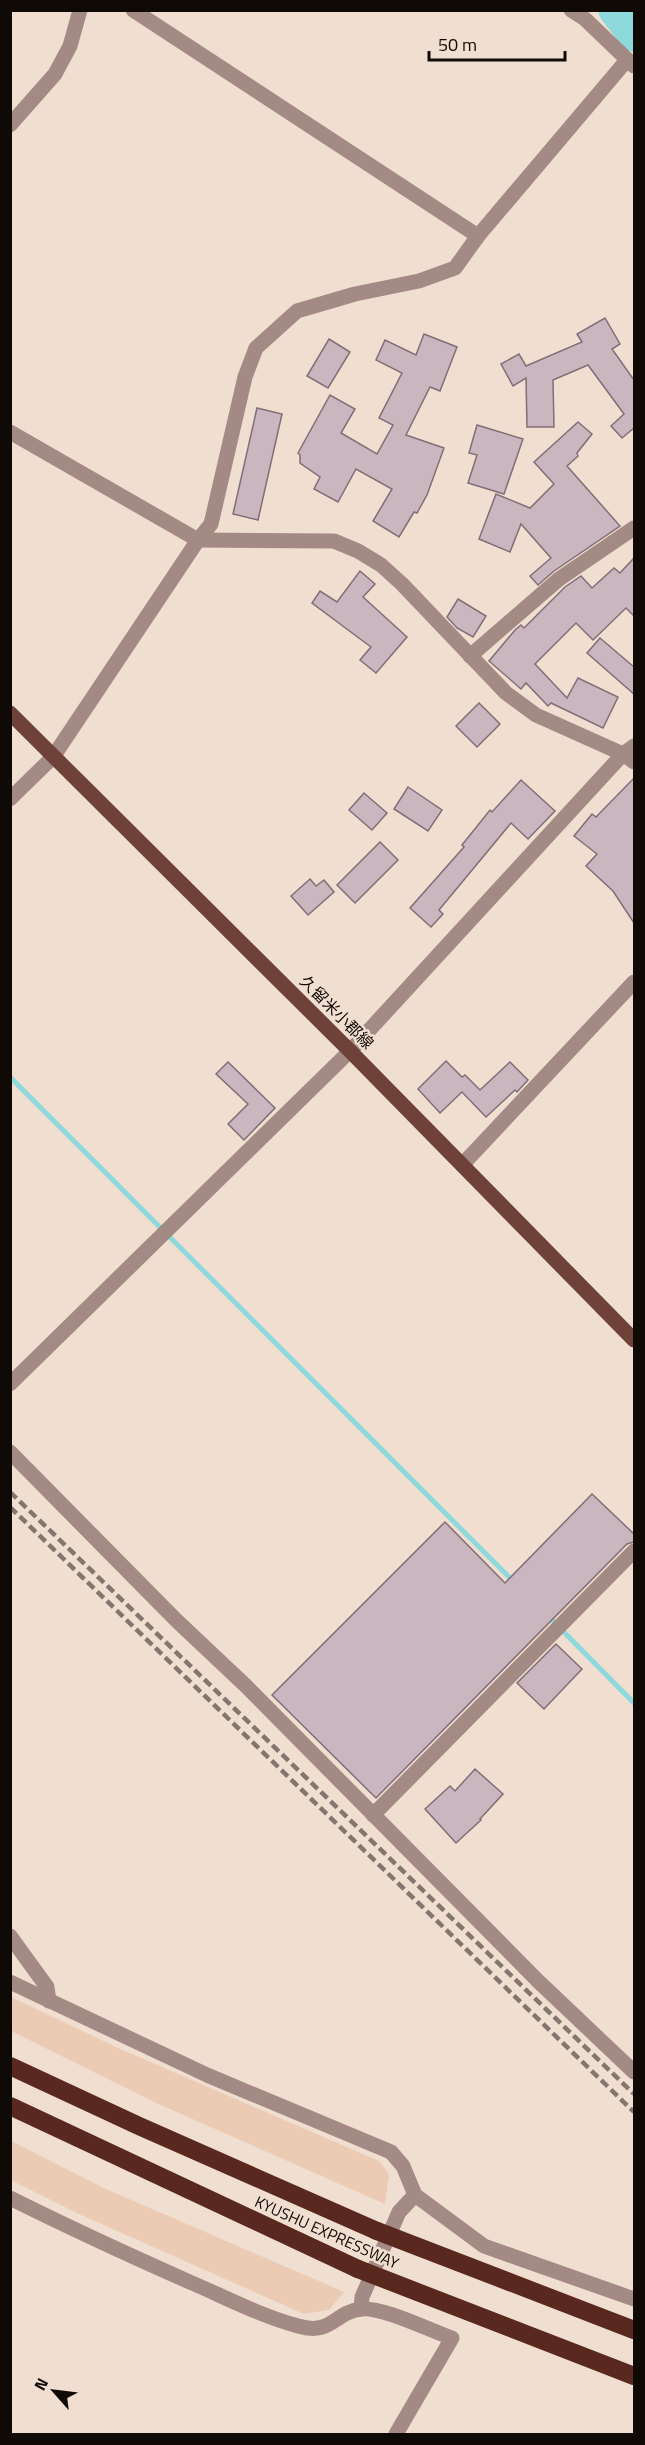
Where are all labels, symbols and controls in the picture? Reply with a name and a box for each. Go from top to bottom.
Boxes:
scale bar [429,24,566,62]
text: 50 m [438,31,477,58]
street label: 久留米小郡線 [295,970,379,1054]
street label: KYUSHU EXPRESSWAY [251,2189,403,2275]
north arrow [24,2361,84,2421]
text: N [28,2373,54,2394]

